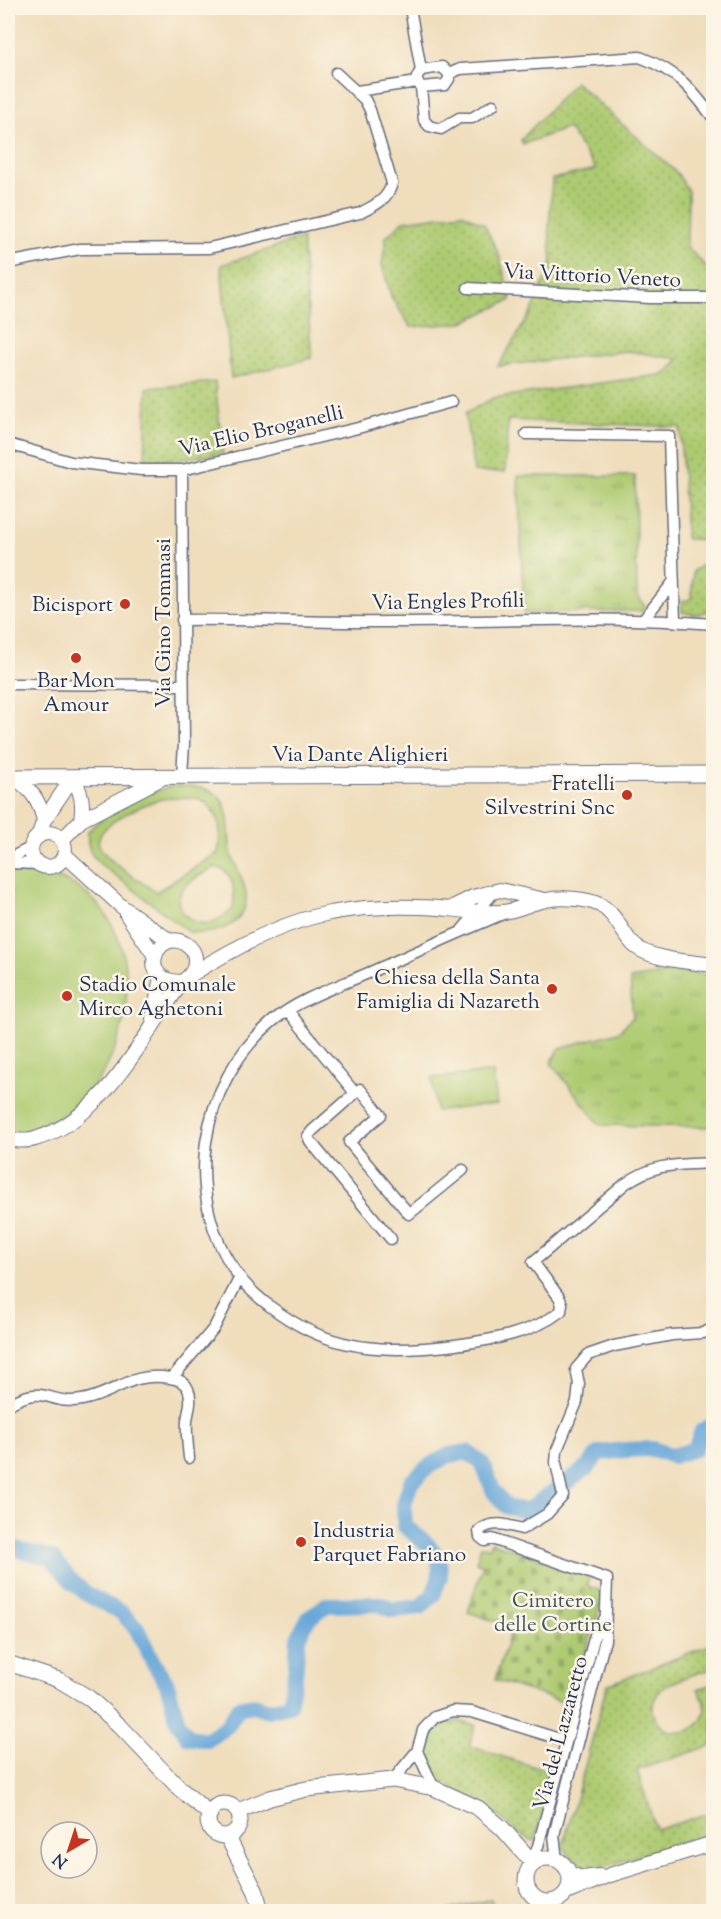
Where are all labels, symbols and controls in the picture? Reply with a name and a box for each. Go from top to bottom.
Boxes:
street label: Via Vittorio Veneto [502,257,682,297]
street label: Via Elio Broganelli [176,398,347,465]
street label: Via Gino Tommasi [150,538,180,708]
street label: Via Engles Profili [371,587,525,619]
place label: Bicisport [32,591,113,621]
marker: Bicisport [118,597,132,611]
marker: Bar Mon Amour [69,651,83,665]
place label: Bar Mon Amour [37,667,115,721]
street label: Via Dante Alighieri [272,741,448,771]
place label: Fratelli Silvestrini Snc [484,770,615,824]
marker: Fratelli Silvestrini Snc [620,788,634,802]
place label: Chiesa della Santa Famiglia di Nazareth [357,964,540,1018]
place label: Stadio Comunale Mirco Aghetoni [79,971,236,1025]
marker: Chiesa della Santa Famiglia di Nazareth [545,982,559,996]
marker: Stadio Comunale Mirco Aghetoni [60,989,74,1003]
place label: Industria Parquet Fabriano [313,1517,466,1571]
marker: Industria Parquet Fabriano [294,1535,308,1549]
park label: Cimitero delle Cortine [494,1587,612,1641]
street label: Via del Lazzaretto [527,1653,597,1814]
north arrow [39,1820,99,1880]
text: N [49,1847,73,1873]

